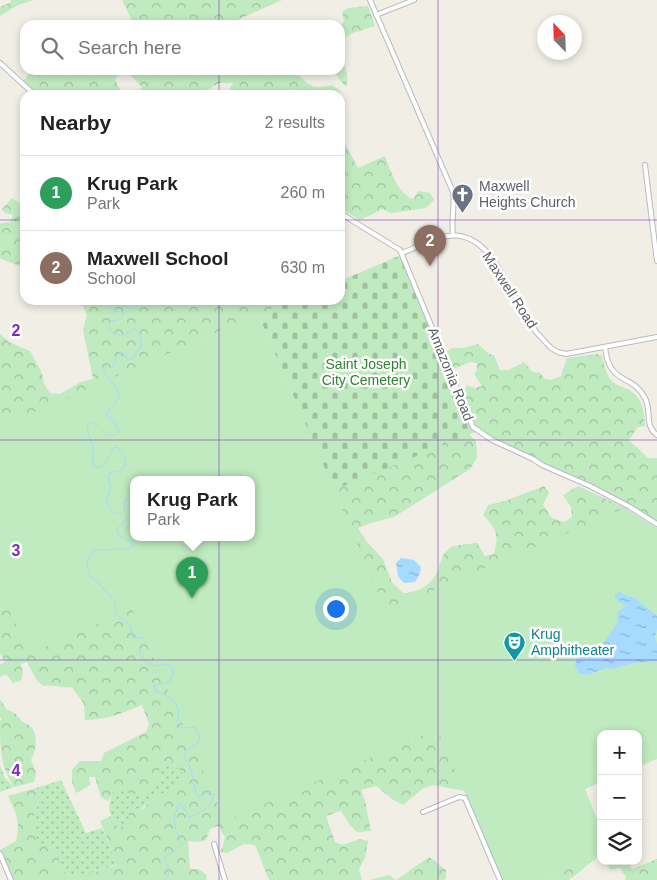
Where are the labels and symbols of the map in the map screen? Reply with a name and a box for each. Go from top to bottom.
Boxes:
north arrow [537,15,582,60]
place label: Maxwell Heights Church [479,178,576,210]
church icon: Maxwell Heights Church [451,182,475,213]
pin: 2 [414,225,446,266]
street label: Maxwell Road [479,249,541,331]
text: 2 [12,322,21,339]
street label: Amazonia Road [425,325,477,423]
park label: Saint Joseph City Cemetery [322,356,410,388]
text: 3 [12,542,21,559]
pin: 1 [176,557,208,598]
your location [323,596,349,622]
place label: Krug Amphitheater [531,626,615,658]
theatre icon: Krug Amphitheater [503,630,527,661]
text: 4 [12,762,21,779]

